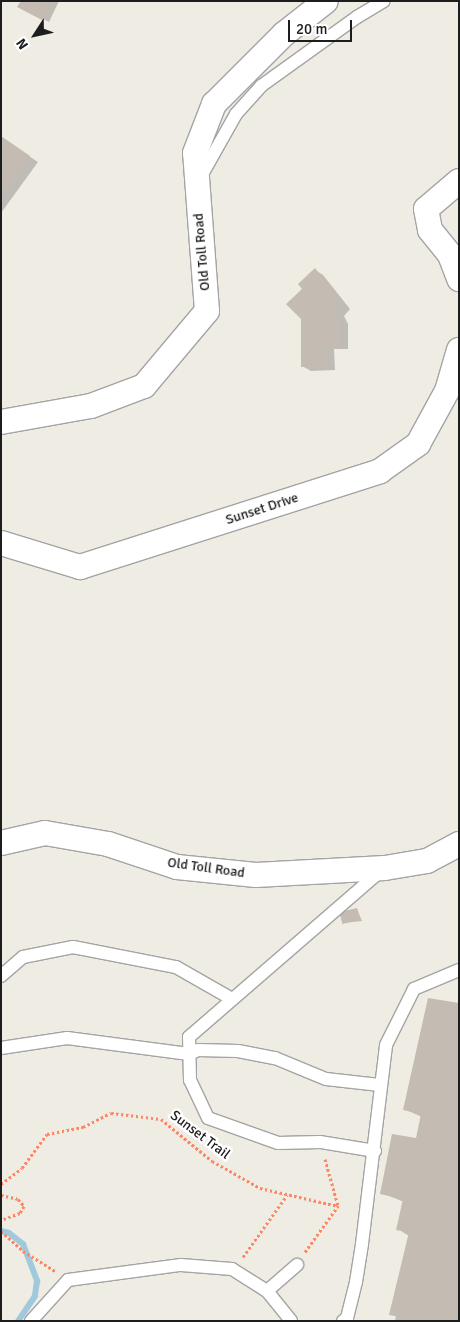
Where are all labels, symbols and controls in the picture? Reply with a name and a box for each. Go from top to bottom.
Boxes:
north arrow [10,10,60,60]
scale bar [290,10,354,42]
text: 20 m [296,20,327,38]
text: N [13,35,32,53]
street label: Old Toll Road [190,212,214,292]
street label: Sunset Drive [224,489,300,529]
street label: Old Toll Road [166,854,246,882]
street label: Sunset Trail [167,1107,233,1163]

